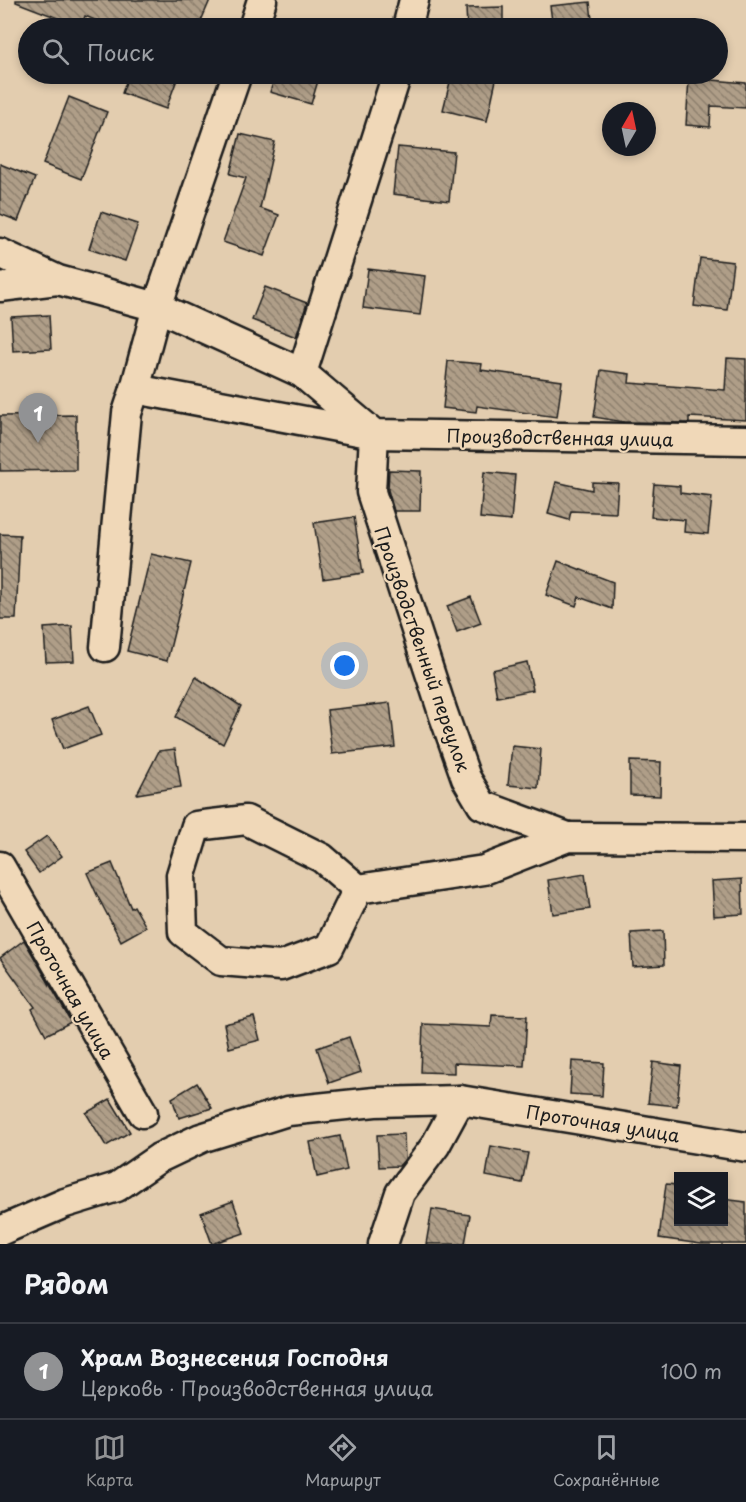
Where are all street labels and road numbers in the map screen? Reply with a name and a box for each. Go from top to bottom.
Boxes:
street label: Производственная улица [446,422,674,452]
street label: Производственный переулок [368,523,478,776]
street label: Проточная улица [21,916,122,1064]
street label: Проточная улица [524,1098,682,1149]

